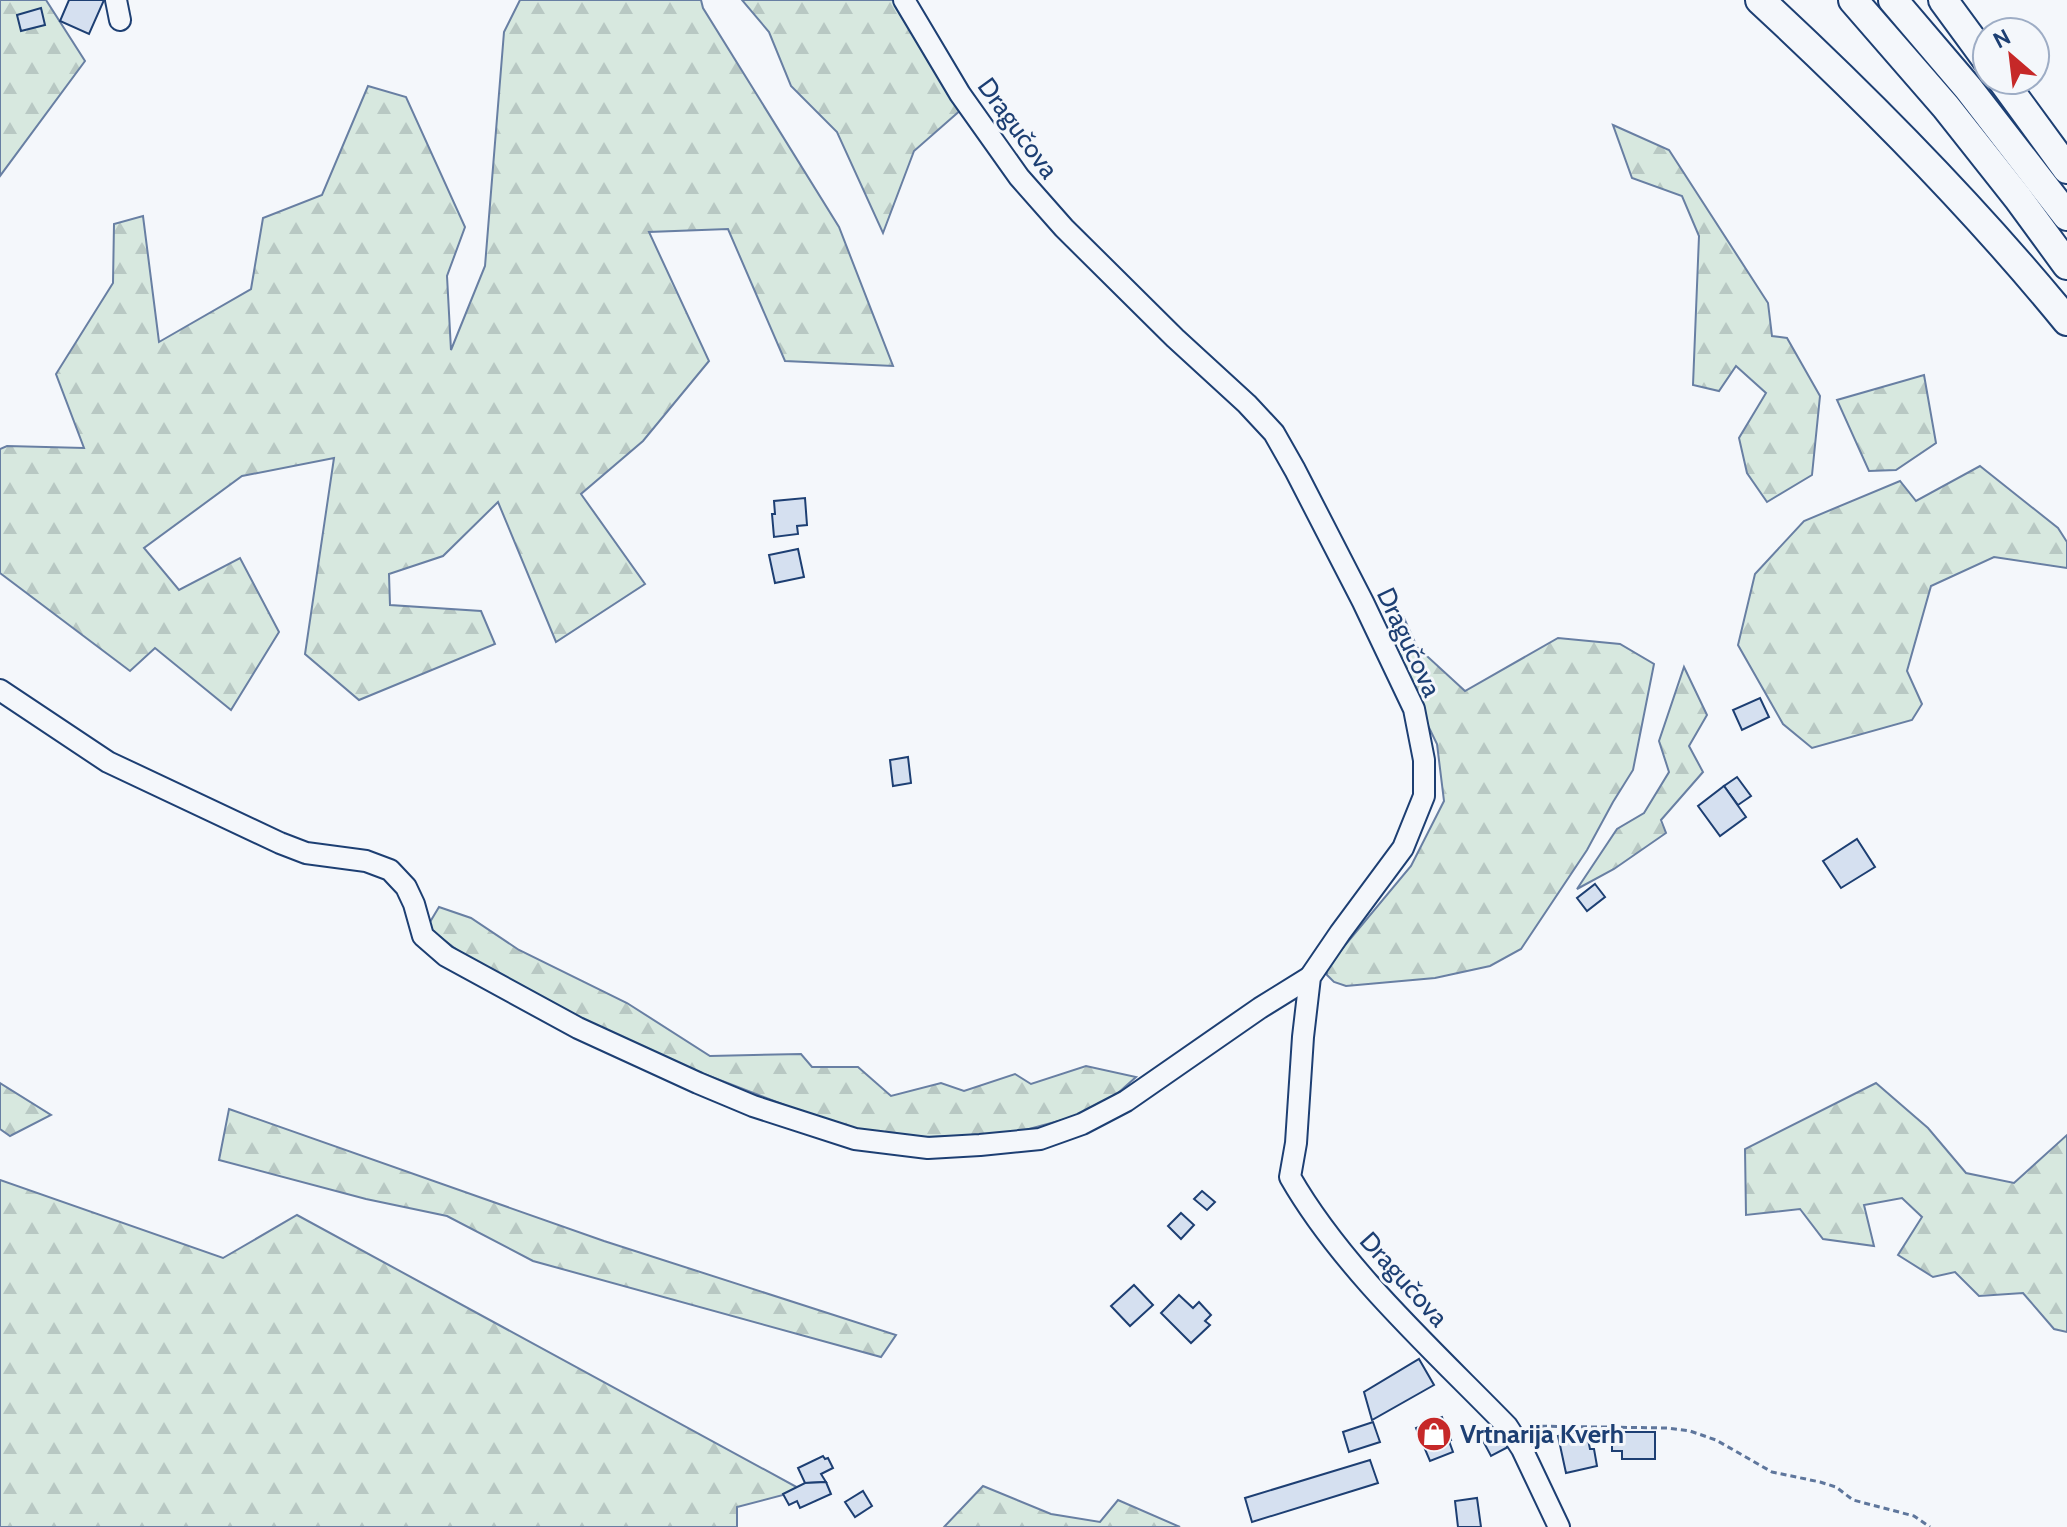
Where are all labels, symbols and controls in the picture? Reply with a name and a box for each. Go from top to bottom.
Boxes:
north arrow [1971,16,2051,96]
text: N [1989,23,2015,54]
street label: Dragučova [971,71,1066,185]
street label: Dragučova [1370,582,1448,702]
street label: Dragučova [1353,1225,1455,1333]
shop icon: Vrtnarija Kverh [1415,1415,1453,1453]
place label: Vrtnarija Kverh [1460,1418,1624,1450]

